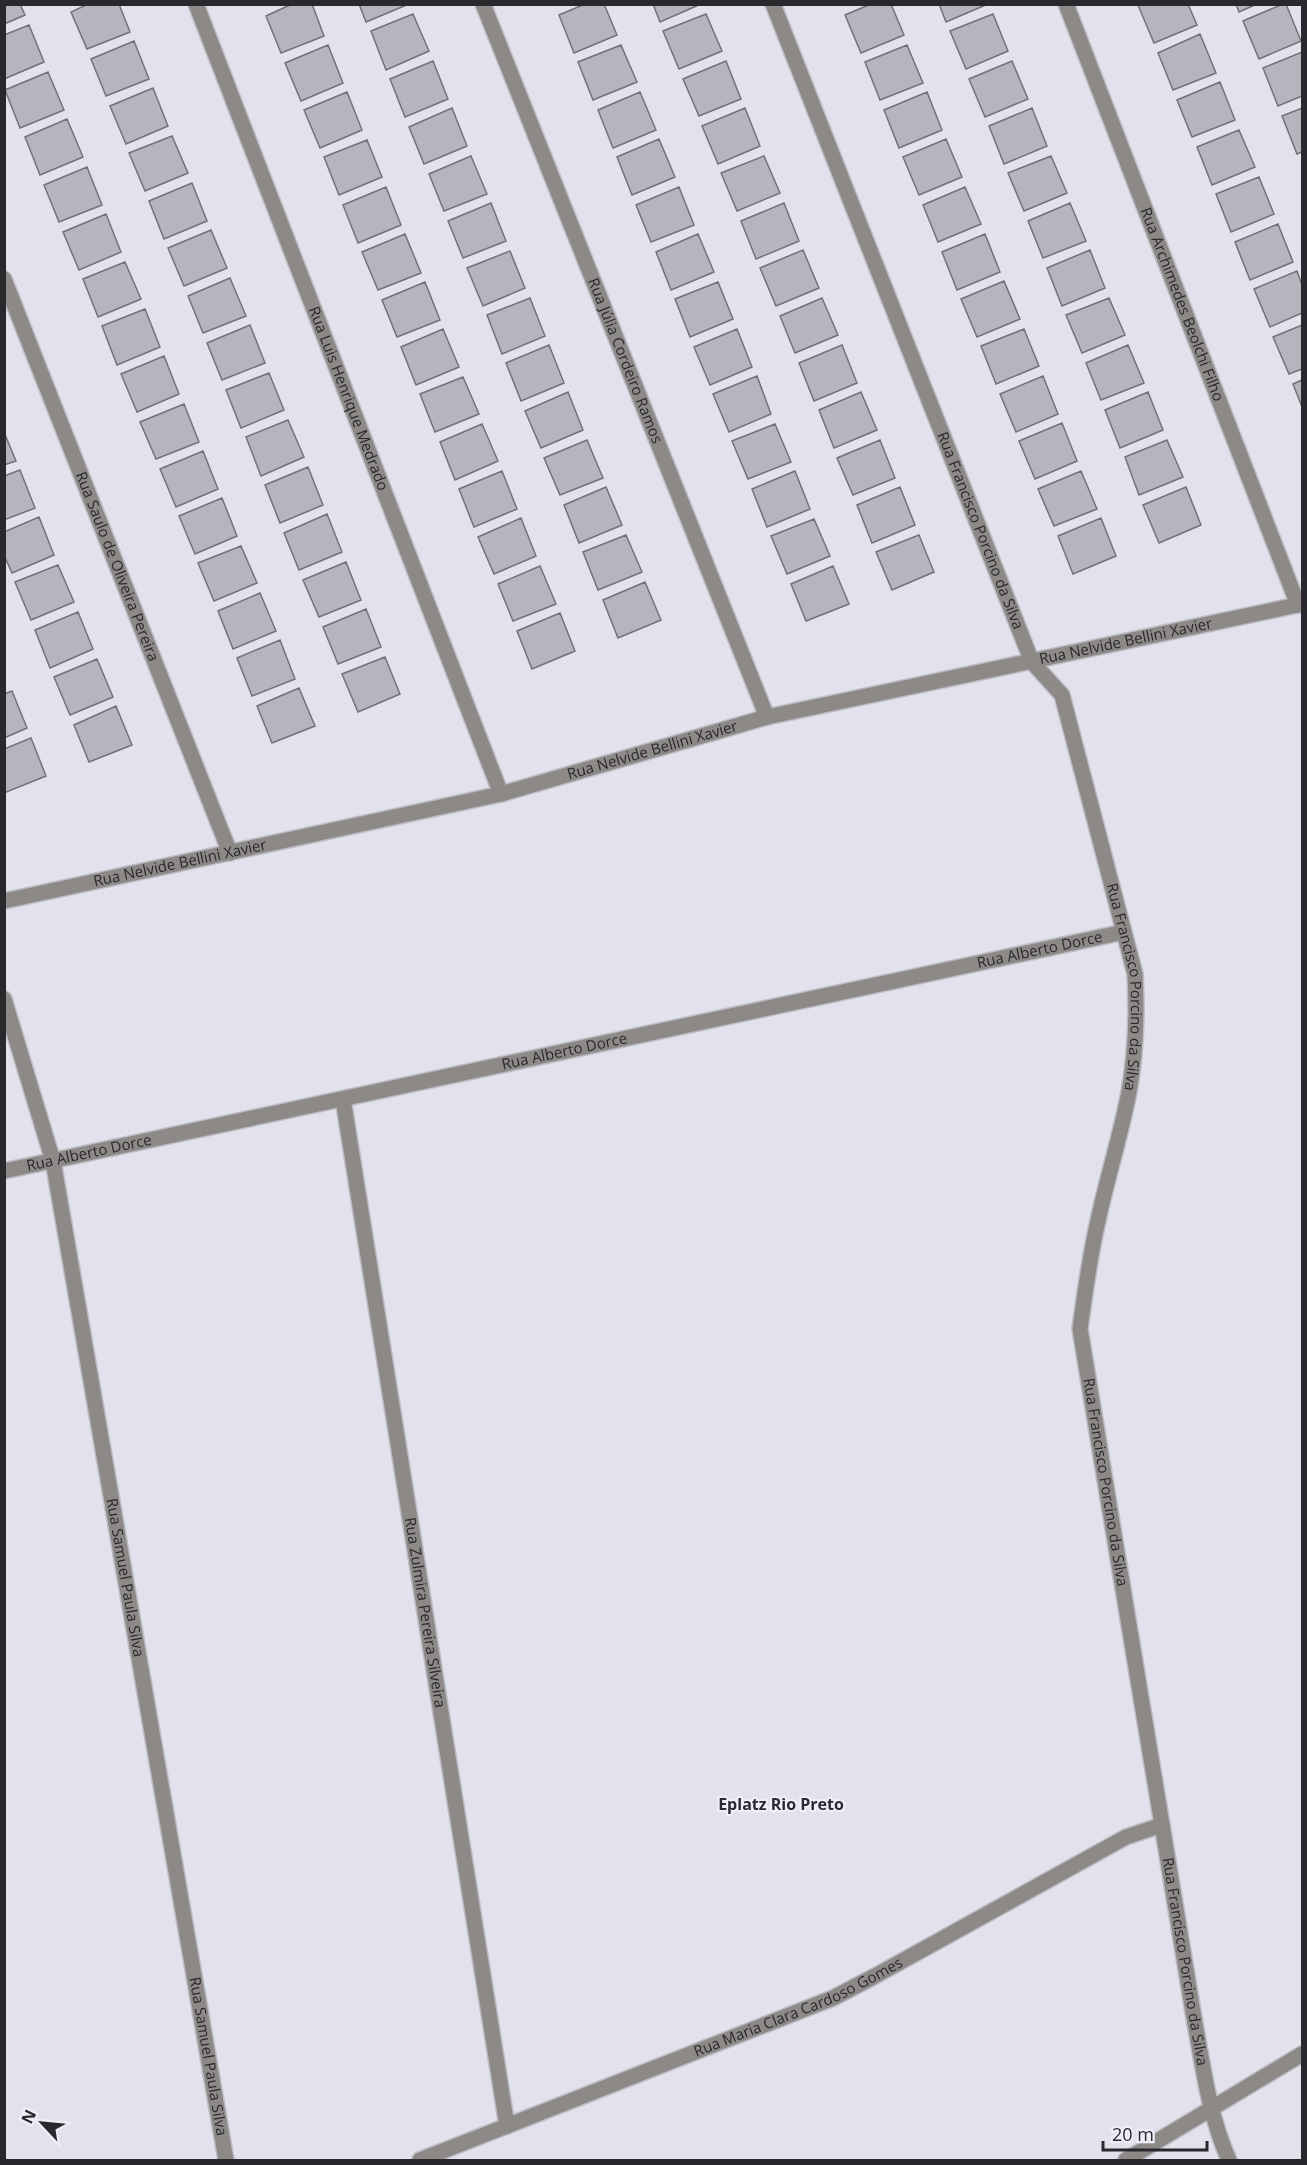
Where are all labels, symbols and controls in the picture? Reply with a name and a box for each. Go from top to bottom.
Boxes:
street label: Rua Archimedes Beolchi Filho [1136,204,1229,404]
street label: Rua Júlia Cordeiro Ramos [584,275,668,446]
street label: Rua Luis Henrique Medrado [305,303,394,493]
street label: Rua Francisco Porcino da Silva [933,429,1029,632]
street label: Rua Saulo de Oliveira Pereira [72,468,165,664]
street label: Rua Nelvide Bellini Xavier [1037,612,1214,668]
street label: Rua Nelvide Bellini Xavier [565,715,740,783]
street label: Rua Nelvide Bellini Xavier [91,834,268,890]
street label: Rua Francisco Porcino da Silva [1103,881,1147,1093]
street label: Rua Alberto Dorce [975,926,1104,972]
street label: Rua Alberto Dorce [500,1027,629,1074]
street label: Rua Alberto Dorce [24,1129,153,1175]
street label: Rua Francisco Porcino da Silva [1079,1376,1133,1588]
street label: Rua Samuel Paula Silva [103,1496,150,1658]
street label: Rua Zulmira Pereira Silveira [401,1516,451,1709]
district label: Eplatz Rio Preto [718,1793,844,1815]
street label: Rua Francisco Porcino da Silva [1159,1856,1213,2067]
street label: Rua Maria Clara Cardoso Gomes [690,1952,906,2061]
street label: Rua Samuel Paula Silva [185,1975,233,2137]
north arrow [12,2093,72,2153]
text: N [16,2106,41,2127]
scale bar [1103,2114,1206,2152]
text: 20 m [1112,2122,1154,2146]

